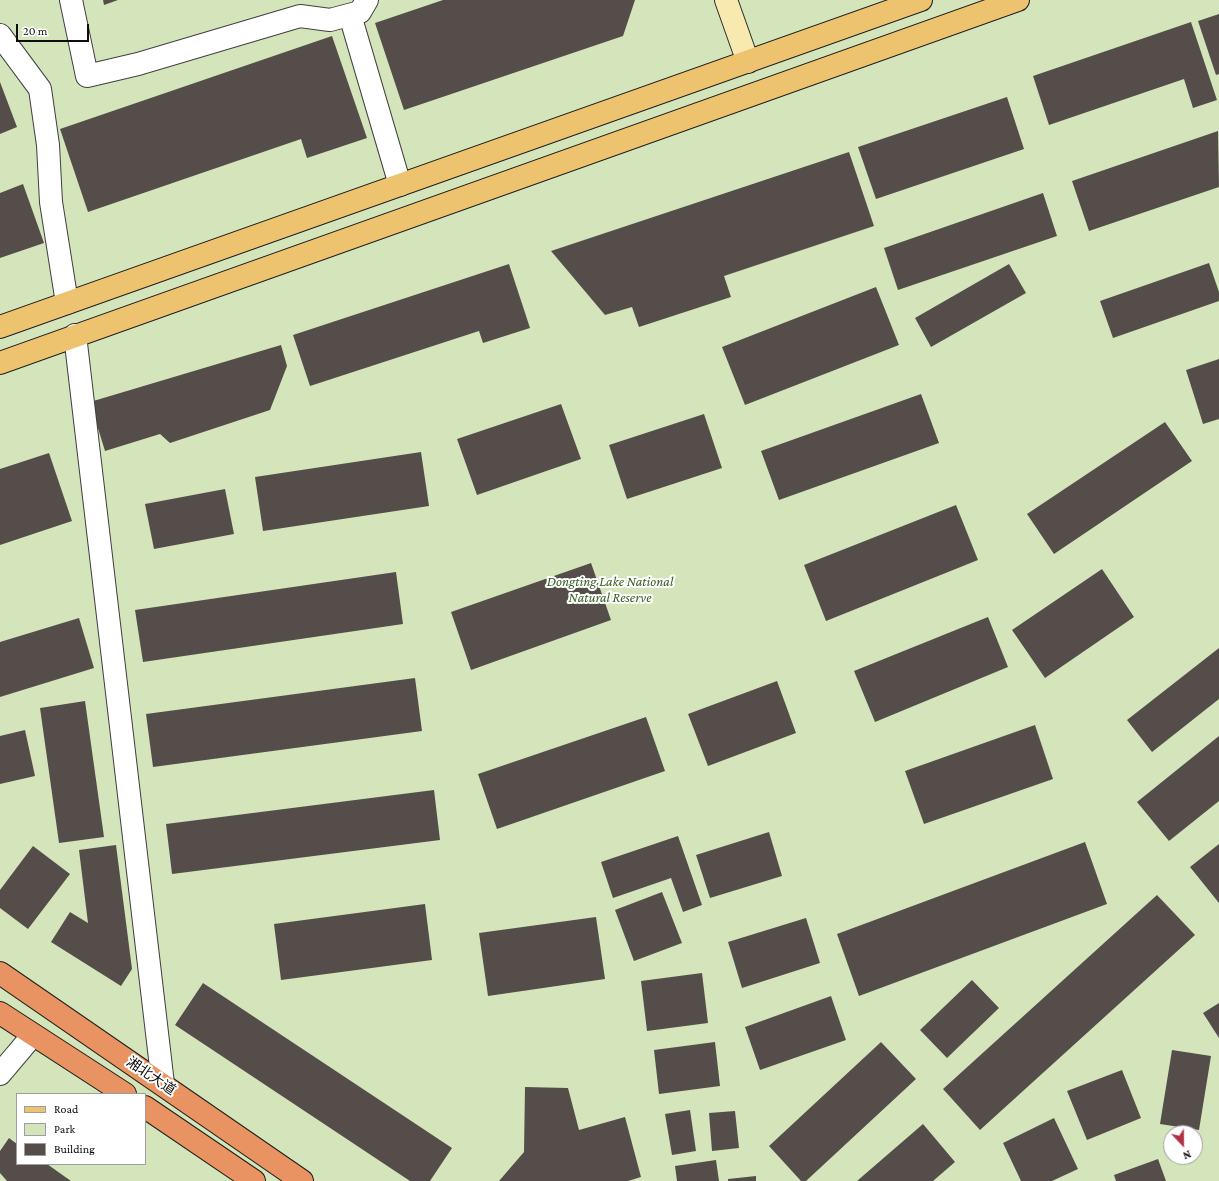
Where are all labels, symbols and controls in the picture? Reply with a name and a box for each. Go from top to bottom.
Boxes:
scale bar [18,16,91,42]
text: 20 m [23,24,47,38]
park label: Dongting Lake National Natural Reserve [547,574,673,606]
street label: 湘北大道 [123,1053,179,1099]
legend [16,1093,146,1165]
text: Road [54,1102,78,1116]
text: Park [54,1122,75,1136]
north arrow [1163,1125,1203,1165]
text: Building [54,1142,95,1156]
text: N [1181,1148,1193,1162]

